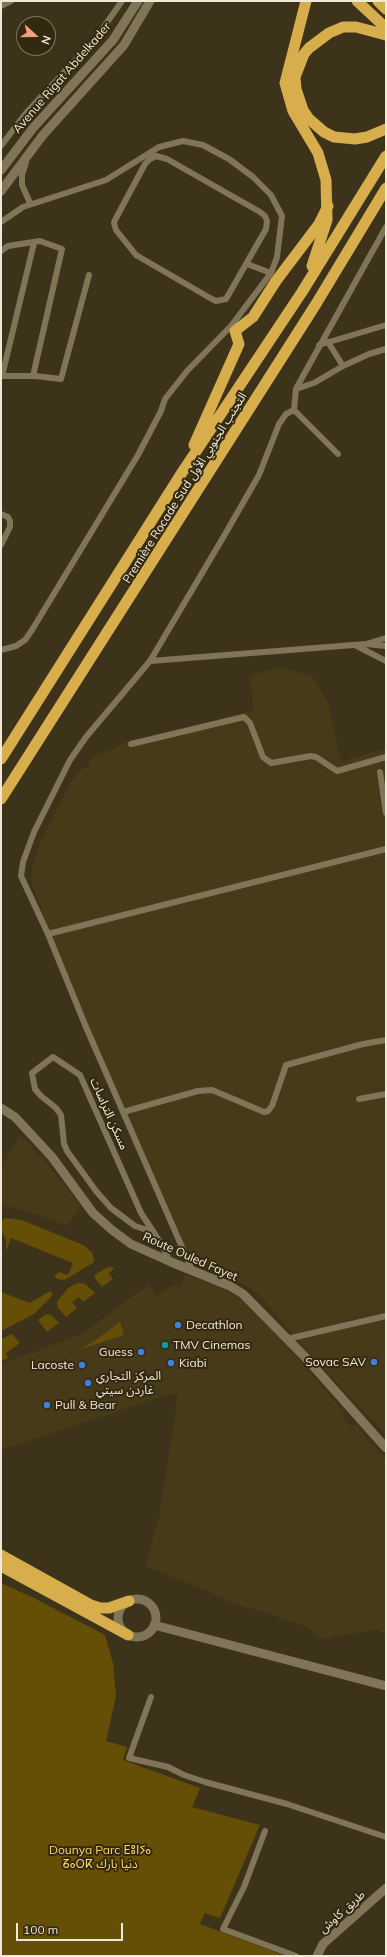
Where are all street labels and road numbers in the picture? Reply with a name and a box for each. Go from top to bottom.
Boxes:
street label: Avenue Rigat Abdelkader [10,20,114,136]
street label: Première Rocade Sud التجنب الجنوبي الأول [120,390,250,586]
street label: مسكن التراسات [87,1076,131,1152]
street label: Route Ouled Fayet [140,1230,240,1284]
street label: طريق كاوش [316,1887,368,1937]

